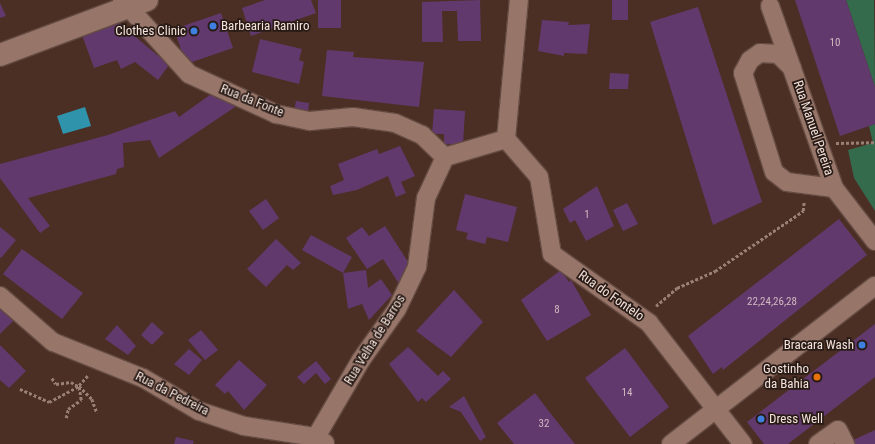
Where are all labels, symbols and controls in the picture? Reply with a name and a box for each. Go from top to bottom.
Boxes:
place label: Barbearia Ramiro [221,18,309,34]
marker: Barbearia Ramiro [208,21,218,31]
place label: Clothes Clinic [115,23,186,39]
marker: Clothes Clinic [189,26,199,36]
house number: 10 [830,36,840,50]
street label: Rua Manuel Pereira [789,79,837,177]
street label: Rua da Fonte [218,81,286,121]
house number: 1 [584,208,590,222]
street label: Rua do Fontelo [575,268,647,324]
street label: Rua Velha de Barros [341,292,409,388]
house number: 22,24,26,28 [747,295,797,309]
house number: 8 [554,303,560,317]
place label: Bracara Wash [784,337,854,353]
marker: Bracara Wash [857,340,867,350]
place label: Gostinho da Bahia [763,362,809,393]
street label: Rua da Pedreira [133,369,211,419]
marker: Gostinho da Bahia [812,372,822,382]
house number: 14 [622,386,632,400]
place label: Dress Well [769,411,823,427]
marker: Dress Well [756,414,766,424]
house number: 32 [539,417,549,431]

